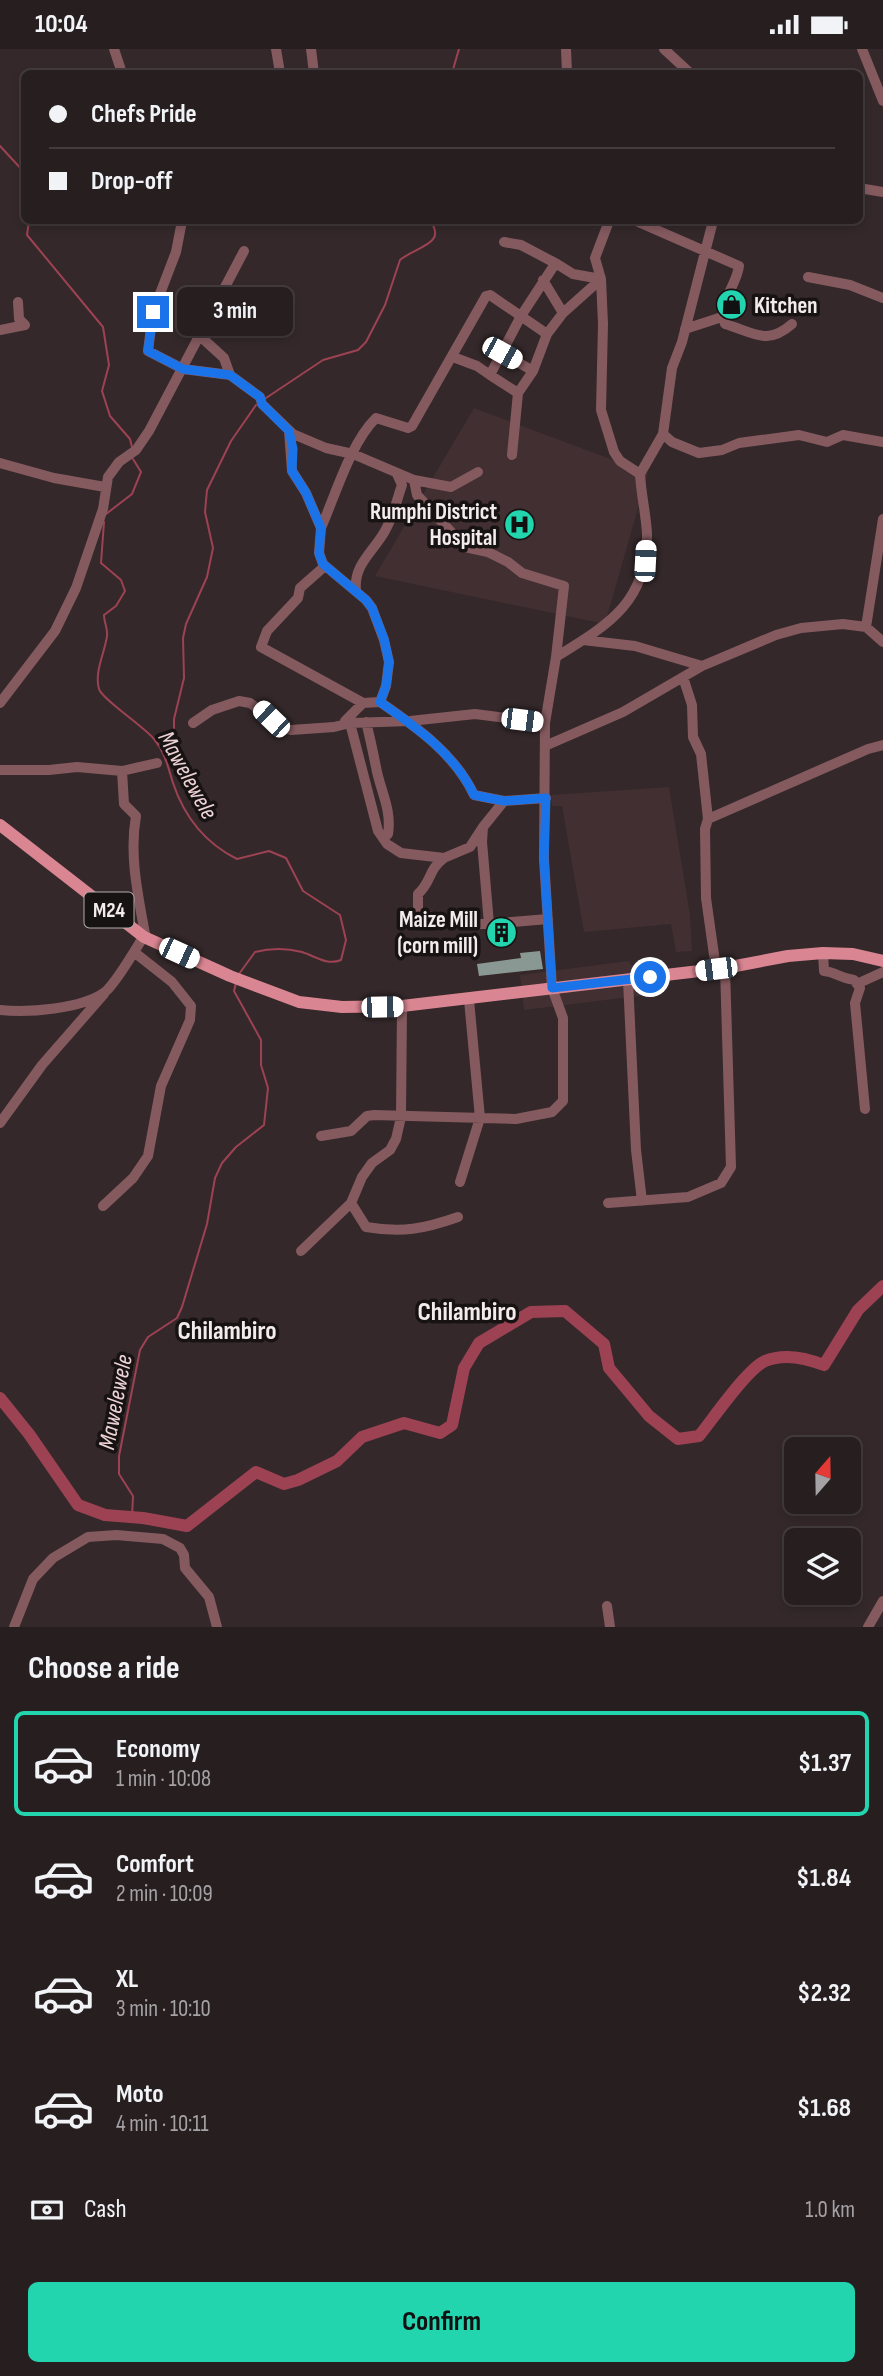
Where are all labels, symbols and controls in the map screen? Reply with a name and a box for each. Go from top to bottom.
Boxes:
text: 10:04 [35,9,88,40]
text: Chefs Pride [91,99,197,130]
text: Drop-off [91,166,172,197]
callout: 3 min [178,287,293,337]
shop icon: Kitchen [714,288,748,322]
place label: Kitchen [754,292,817,320]
route end [137,296,169,328]
text: 3 min [213,297,257,325]
car [479,334,526,372]
place label: Rumphi District Hospital [370,498,497,552]
hospital icon: Rumphi District Hospital [503,507,537,541]
car [634,539,657,583]
car [249,697,294,741]
car [500,707,545,733]
water label: Mawelewele [152,726,224,824]
road number: M24 [84,893,134,927]
place label: Maize Mill (corn mill) [397,906,478,960]
building icon: Maize Mill (corn mill) [484,915,518,949]
car [156,935,203,971]
car [694,956,739,982]
route start [634,961,666,993]
car [361,996,404,1018]
district label: Chilambiro [418,1297,517,1328]
district label: Chilambiro [178,1316,277,1347]
water label: Mawelewele [92,1352,139,1452]
north arrow [784,1437,861,1514]
map controls [784,1437,861,1605]
button: layers [784,1528,861,1605]
text: Choose a ride [28,1649,180,1688]
icon: car [32,1732,95,1795]
text: Economy [116,1734,200,1765]
text: $1.37 [798,1748,851,1779]
text: 1 min · 10:08 [116,1765,211,1793]
icon: car [32,1847,95,1910]
text: Comfort [116,1849,194,1880]
text: $1.84 [796,1863,851,1894]
text: 2 min · 10:09 [116,1880,213,1908]
icon: car [32,1962,95,2025]
text: XL [116,1964,138,1995]
text: $2.32 [797,1978,851,2009]
text: 3 min · 10:10 [116,1995,211,2023]
icon: car [32,2077,95,2140]
text: Moto [116,2079,164,2110]
text: $1.68 [797,2093,851,2124]
text: 4 min · 10:11 [116,2110,209,2138]
icon: cash [28,2191,66,2229]
text: Cash [84,2194,127,2225]
text: 1.0 km [805,2196,855,2224]
button: Confirm [28,2282,855,2362]

